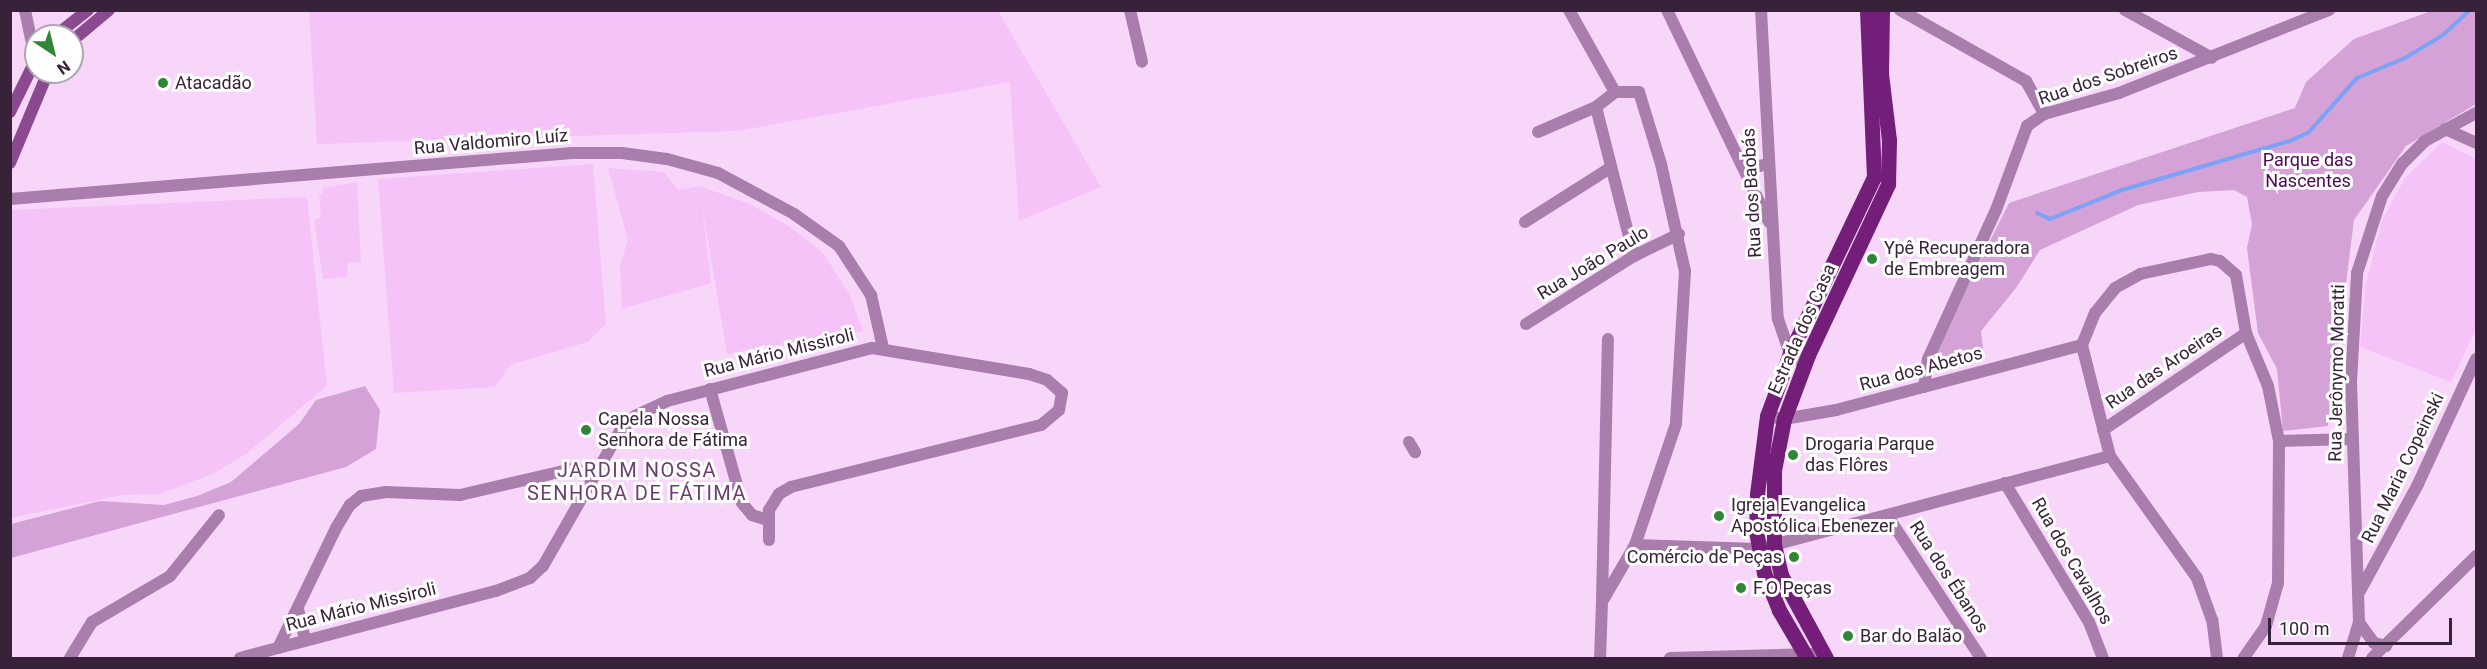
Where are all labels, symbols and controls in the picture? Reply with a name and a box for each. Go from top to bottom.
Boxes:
north arrow [24,24,84,84]
street label: Rua dos Sobreiros [2036,42,2180,110]
text: N [53,56,74,79]
place label: Atacadão [175,72,252,94]
marker: Atacadão [156,76,170,90]
street label: Rua Valdomiro Luíz [413,125,569,159]
street label: Rua dos Baobás [1738,128,1766,258]
park label: Parque das Nascentes [2263,150,2353,192]
street label: Rua João Paulo [1534,221,1652,305]
place label: Ypê Recuperadora de Embreagem [1884,238,2030,280]
marker: Ypê Recuperadora de Embreagem [1865,252,1879,266]
street label: Estrada dos Casa [1764,261,1840,397]
street label: Rua Jerônymo Moratti [2325,284,2349,462]
street label: Rua das Aroeiras [2102,320,2226,414]
street label: Rua Mário Missiroli [702,324,856,382]
street label: Rua dos Abetos [1857,342,1985,396]
street label: Rua Maria Copeinski [2357,389,2449,547]
place label: Capela Nossa Senhora de Fátima [598,409,748,452]
marker: Capela Nossa Senhora de Fátima [579,423,593,437]
place label: Drogaria Parque das Flôres [1805,434,1934,476]
marker: Drogaria Parque das Flôres [1786,448,1800,462]
district label: JARDIM NOSSA SENHORA DE FÁTIMA [527,459,747,506]
street label: Rua dos Cavalhos [2027,494,2117,628]
place label: Igreja Evangelica Apostólica Ebenezer [1731,495,1895,538]
marker: Igreja Evangelica Apostólica Ebenezer [1712,509,1726,523]
street label: Rua dos Ébanos [1905,517,1993,637]
place label: Comércio de Peças [1627,546,1782,568]
marker: Comércio de Peças [1787,550,1801,564]
place label: F.O Peças [1753,577,1832,599]
street label: Rua Mário Missiroli [284,578,438,636]
marker: F.O Peças [1734,581,1748,595]
scale bar [2271,606,2456,644]
text: 100 m [2279,618,2330,639]
place label: Bar do Balão [1860,625,1962,647]
marker: Bar do Balão [1841,629,1855,643]

